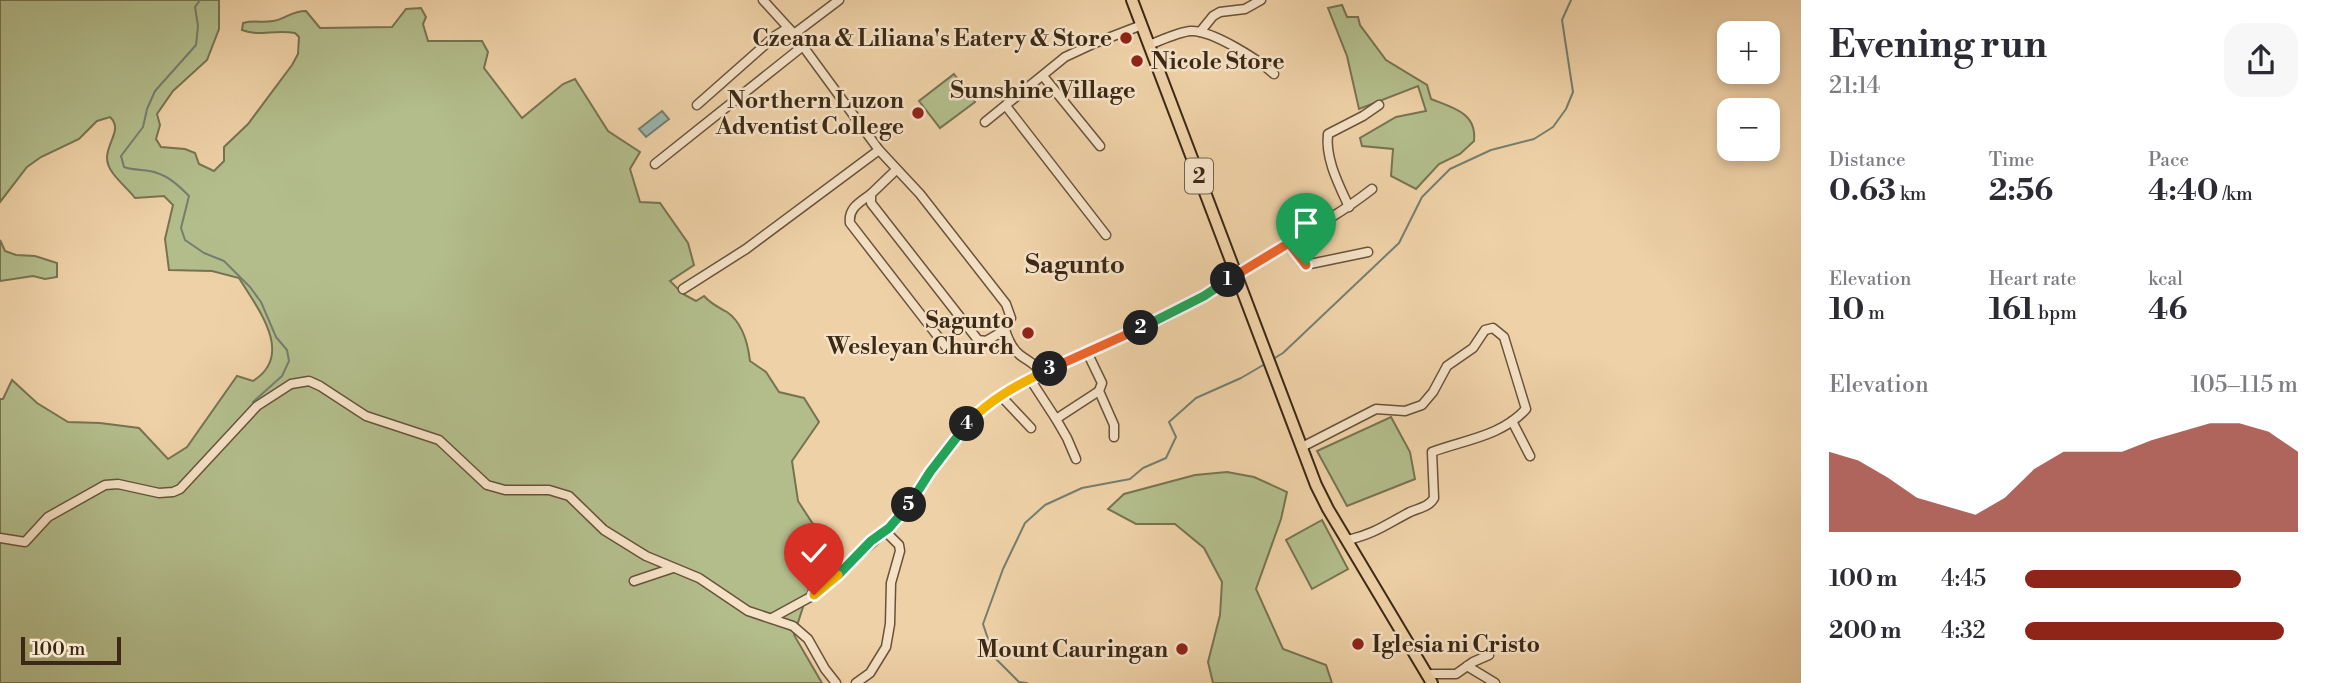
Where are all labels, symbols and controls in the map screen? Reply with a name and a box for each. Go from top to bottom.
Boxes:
map controls [1717,21,1780,161]
button: + [1717,21,1780,84]
text: Evening run [1829,22,2047,69]
button: share [2224,23,2298,97]
place label: Czeana & Liliana's Eatery & Store [752,25,1112,53]
marker: Czeana & Liliana's Eatery & Store [1118,30,1134,46]
place label: Nicole Store [1151,48,1285,76]
marker: Nicole Store [1129,53,1145,69]
text: 21:14 [1829,72,1880,100]
district label: Sunshine Village [950,76,1136,106]
place label: Northern Luzon Adventist College [715,87,904,141]
button: − [1717,98,1780,161]
marker: Northern Luzon Adventist College [910,105,926,121]
text: Distance [1829,148,1906,172]
text: Time [1989,148,2034,172]
text: Pace [2148,148,2189,172]
road number: 2 [1185,158,1213,194]
text: 0.63 [1829,172,1896,210]
text: 2:56 [1989,172,2053,210]
text: 4:40 [2148,172,2219,210]
text: km [1896,182,1926,206]
text: /km [2219,182,2253,206]
pin [1276,193,1336,265]
icon: arrive [1287,204,1325,242]
district label: Sagunto [1025,249,1125,281]
pin: 1 [1210,262,1246,298]
text: 1 [1223,267,1232,291]
text: Elevation [1829,267,1911,291]
text: Heart rate [1989,267,2076,291]
text: kcal [2148,267,2183,291]
text: 10 [1829,291,1864,329]
text: 161 [1989,291,2034,329]
text: 46 [2148,291,2187,329]
text: m [1864,301,1885,325]
text: bpm [2034,301,2077,325]
place label: Sagunto Wesleyan Church [826,307,1014,361]
pin: 2 [1124,310,1158,346]
text: 2 [1135,315,1146,339]
marker: Sagunto Wesleyan Church [1020,325,1036,341]
pin: 3 [1032,352,1068,386]
text: 3 [1044,356,1055,380]
text: Elevation [1829,371,1929,399]
text: 105–115 m [2190,371,2298,399]
pin: 4 [950,406,984,442]
text: 4 [960,411,973,435]
pin: 5 [892,488,926,522]
text: 5 [903,492,914,516]
pin [784,523,844,595]
icon: check [795,534,833,572]
text: 100 m [1829,565,1897,593]
text: 4:45 [1941,565,1986,593]
text: 200 m [1829,617,1901,645]
text: 4:32 [1941,617,1986,645]
place label: Iglesia ni Cristo [1372,631,1540,659]
scale bar [21,634,121,666]
place label: Mount Cauringan [977,636,1168,664]
marker: Iglesia ni Cristo [1350,636,1366,652]
text: 100 m [32,637,85,661]
marker: Mount Cauringan [1174,641,1190,657]

